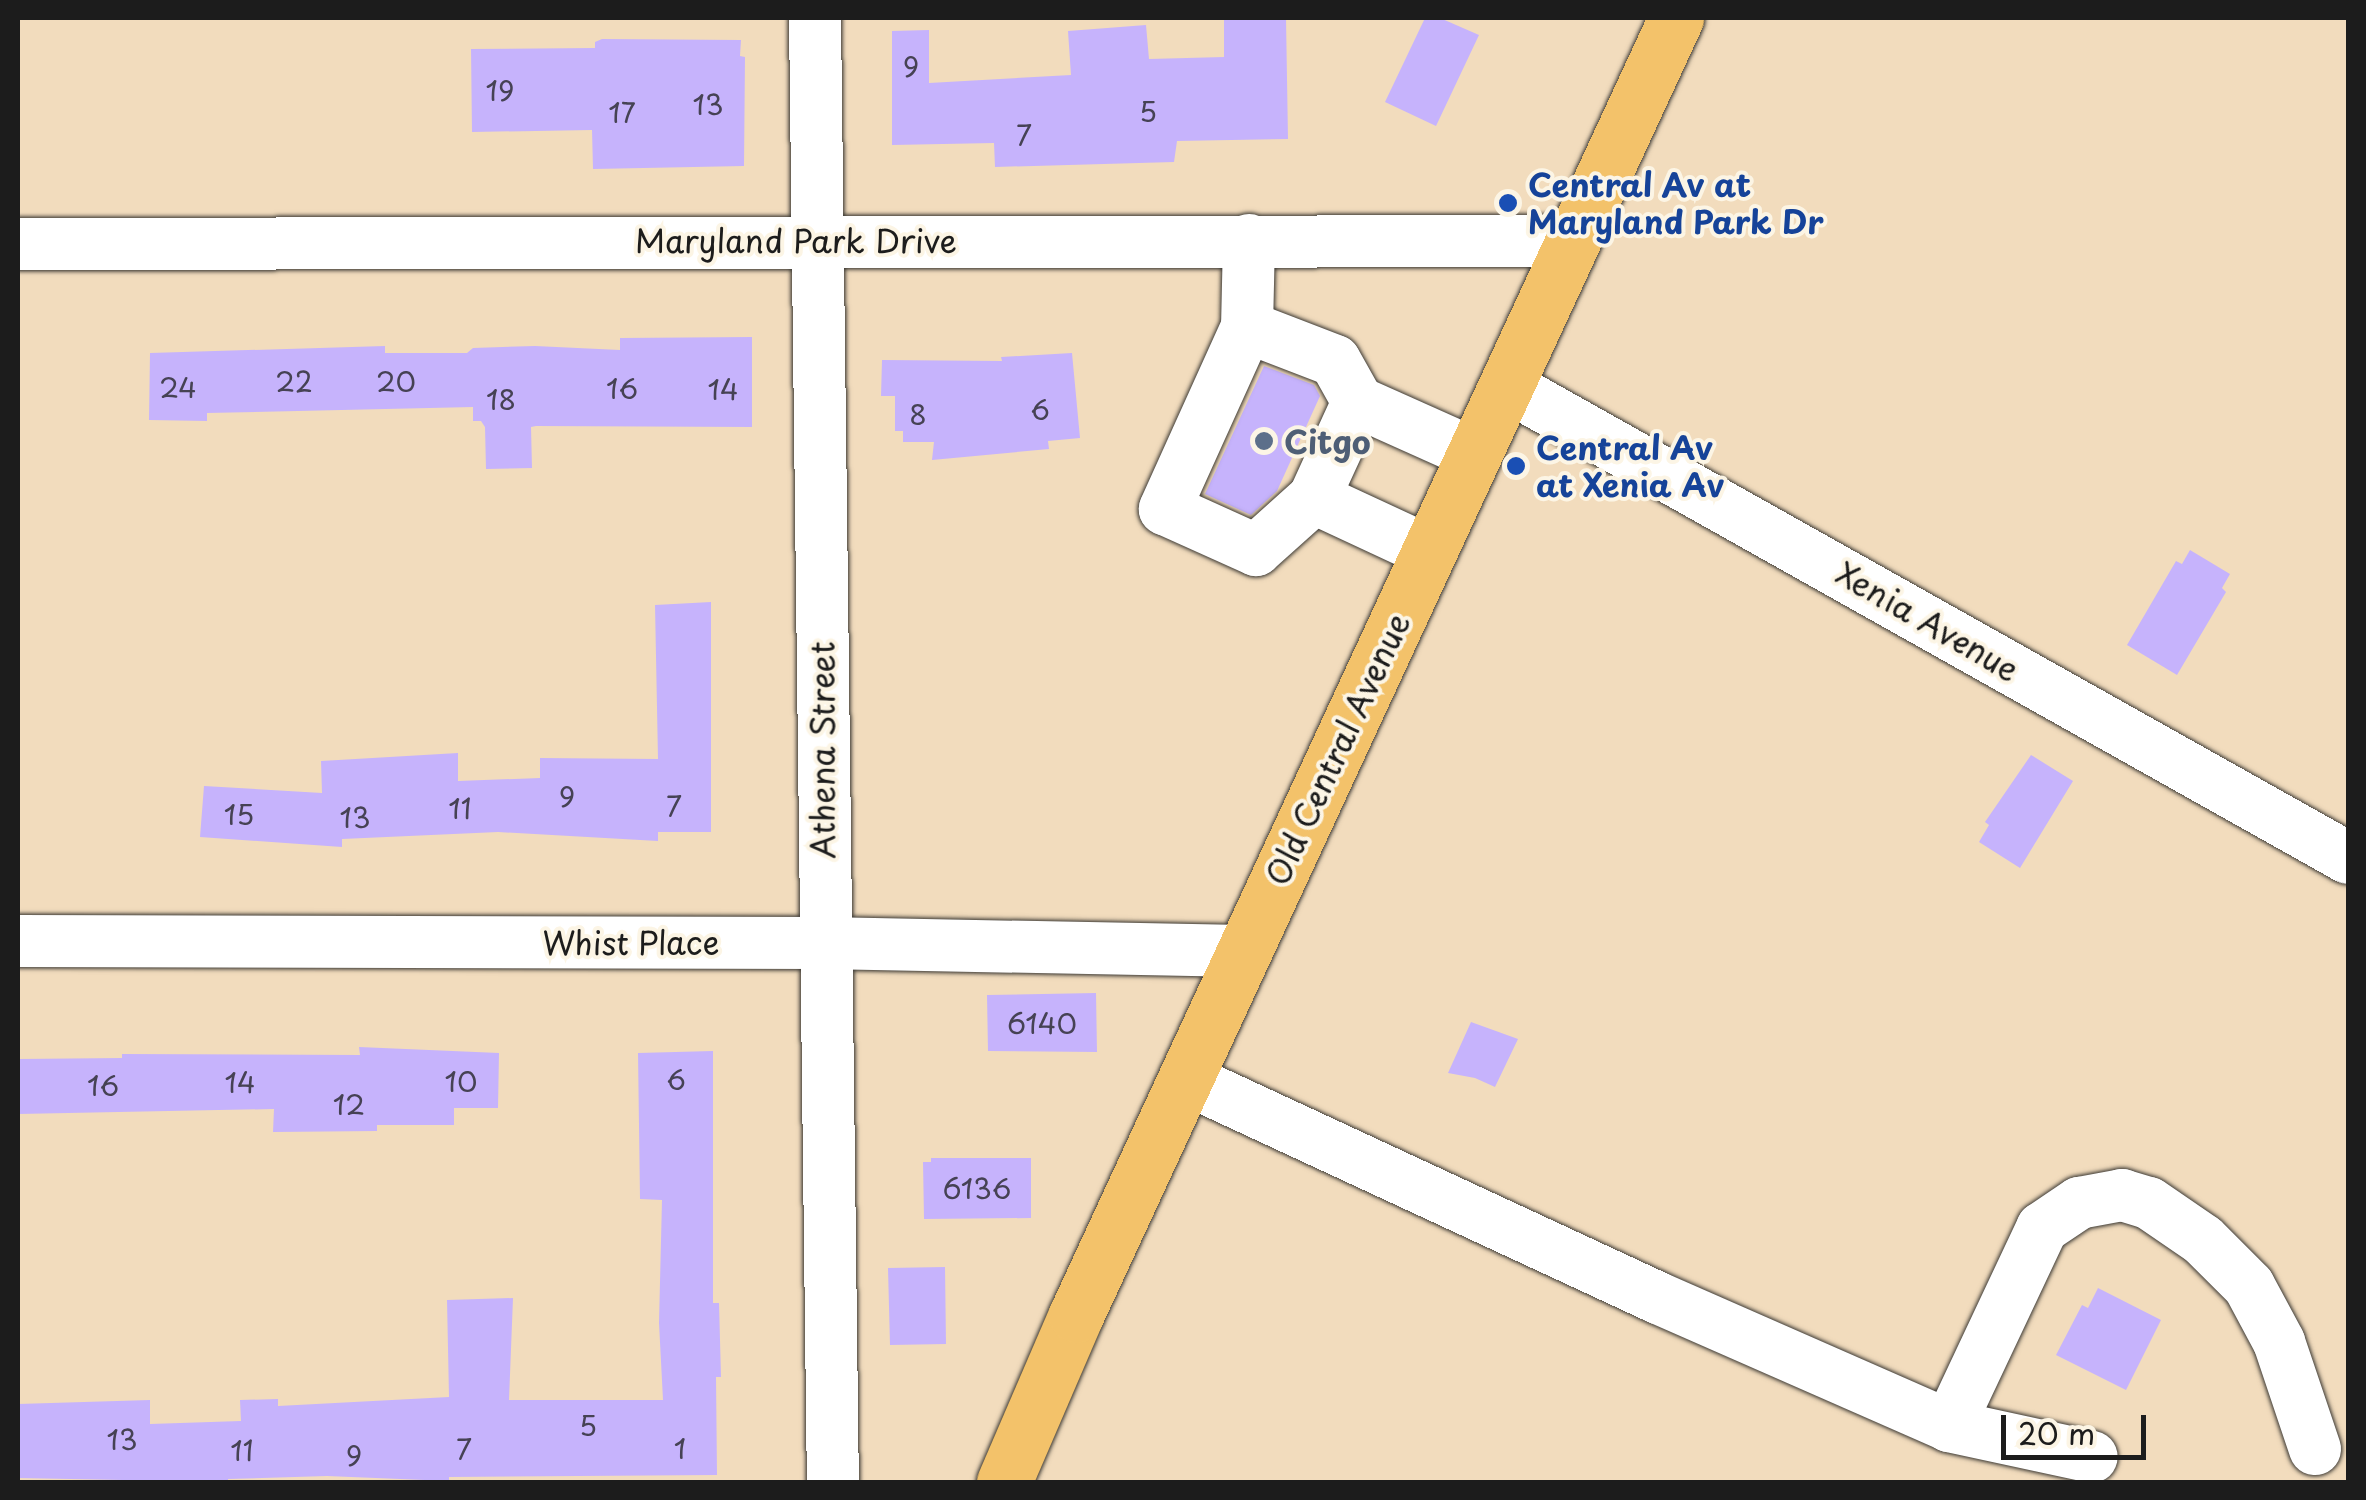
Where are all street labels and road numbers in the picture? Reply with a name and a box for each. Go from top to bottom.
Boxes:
street label: Maryland Park Drive [635,221,957,259]
street label: Xenia Avenue [1831,554,2025,688]
street label: Old Central Avenue [1256,605,1418,893]
street label: Athena Street [803,641,841,859]
street label: Whist Place [542,923,720,961]

